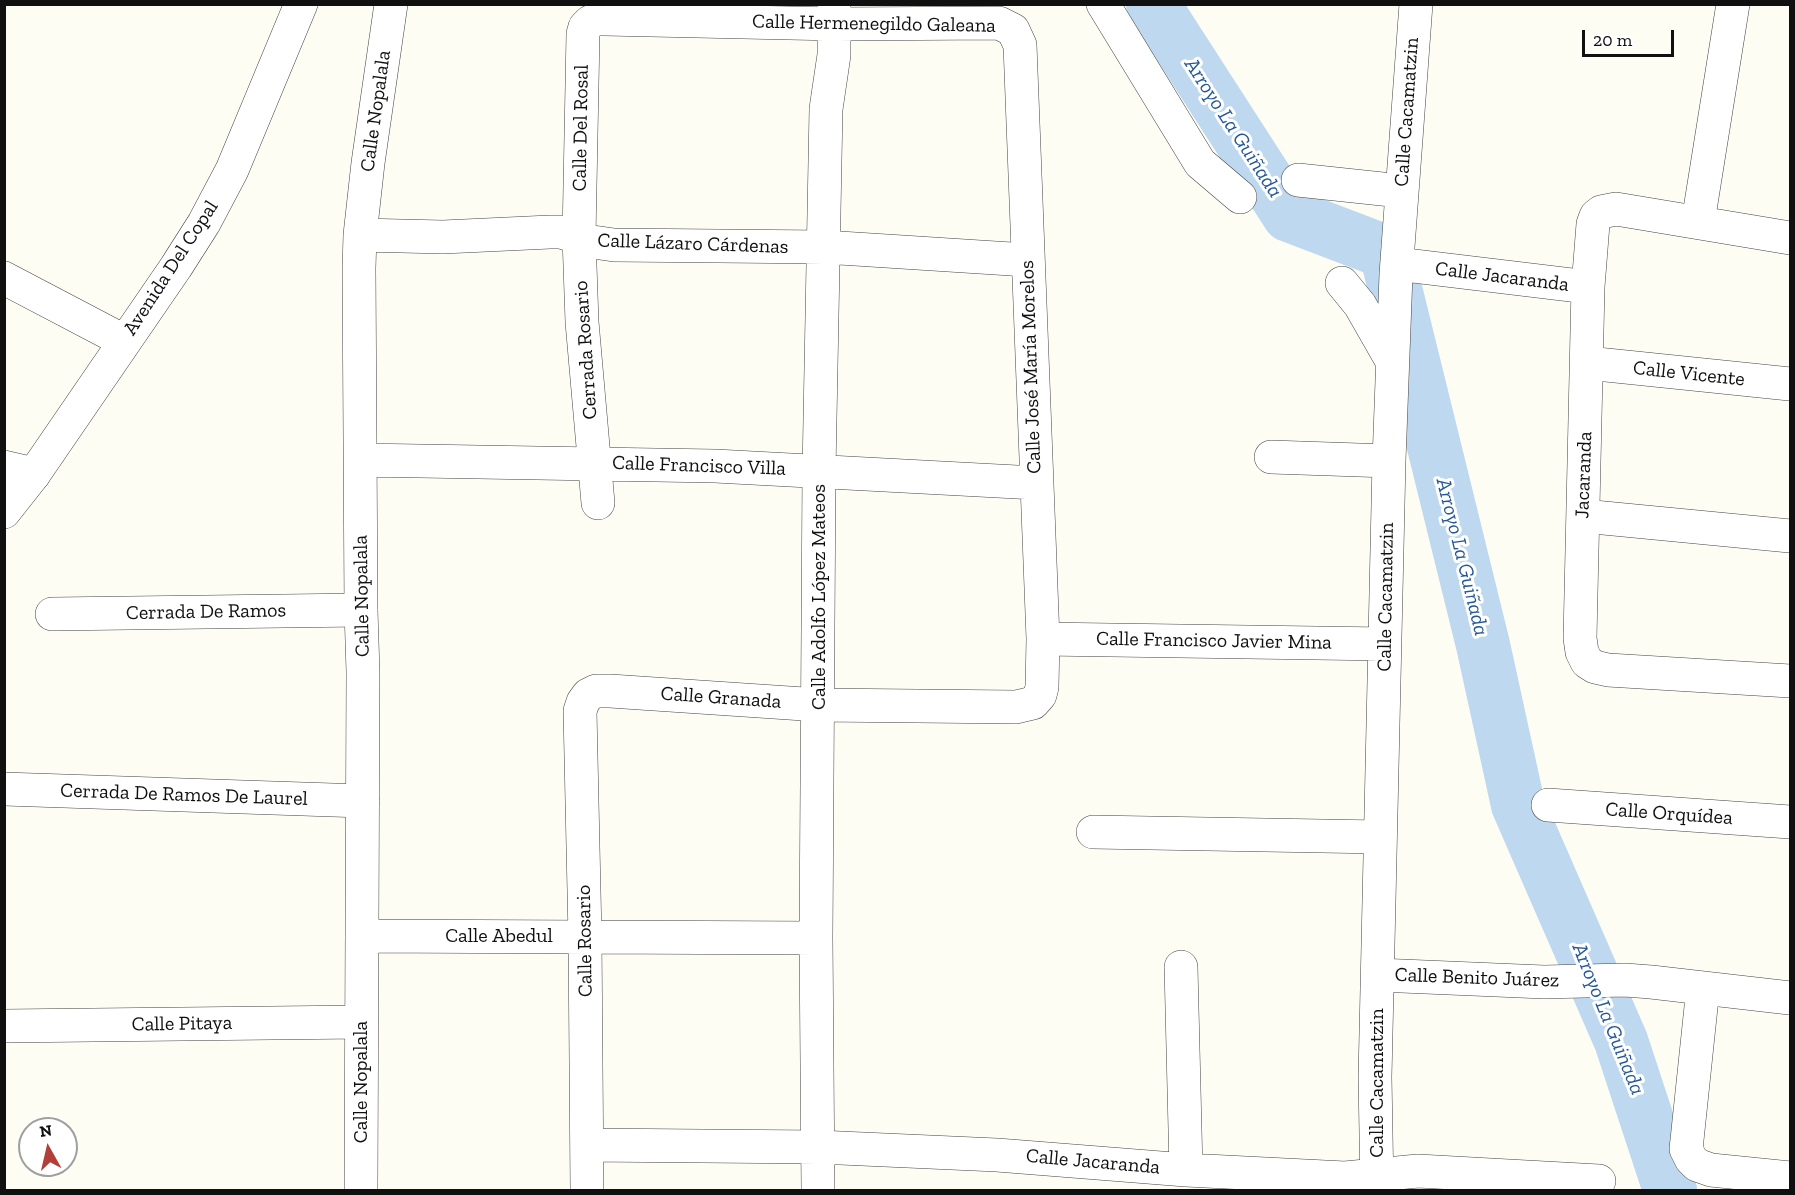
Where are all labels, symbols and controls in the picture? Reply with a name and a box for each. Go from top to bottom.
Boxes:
street label: Calle Hermenegildo Galeana [752,10,996,38]
scale bar [1585,18,1676,56]
text: 20 m [1593,29,1632,51]
street label: Calle Cacamatzin [1390,37,1424,187]
street label: Calle Nopalala [356,49,396,173]
water label: Arroyo La Guiñada [1178,53,1288,203]
street label: Calle Del Rosal [568,64,594,192]
street label: Avenida Del Copal [118,196,224,340]
street label: Calle Lázaro Cárdenas [597,229,789,259]
street label: Calle Jacaranda [1434,257,1570,297]
street label: Calle José María Morelos [1015,260,1047,474]
street label: Cerrada Rosario [569,280,603,420]
street label: Calle Vicente [1632,356,1746,392]
street label: Jacaranda [1570,431,1598,519]
street label: Calle Francisco Villa [612,451,786,481]
water label: Arroyo La Guiñada [1430,476,1494,638]
street label: Calle Adolfo López Mateos [807,484,831,710]
street label: Calle Cacamatzin [1373,522,1399,672]
street label: Calle Nopalala [349,535,375,657]
street label: Cerrada De Ramos [126,599,286,625]
street label: Calle Francisco Javier Mina [1096,627,1332,655]
street label: Calle Granada [660,682,782,714]
street label: Cerrada De Ramos De Laurel [60,779,308,811]
street label: Calle Orquídea [1604,798,1734,830]
street label: Calle Rosario [572,885,598,997]
street label: Calle Abedul [445,924,553,948]
water label: Arroyo La Guiñada [1566,939,1650,1099]
street label: Calle Benito Juárez [1394,963,1560,993]
street label: Calle Cacamatzin [1365,1008,1389,1158]
street label: Calle Pitaya [131,1011,233,1037]
street label: Calle Nopalala [349,1021,373,1143]
north arrow [18,1117,78,1177]
text: N [38,1120,53,1141]
street label: Calle Jacaranda [1025,1144,1161,1180]

